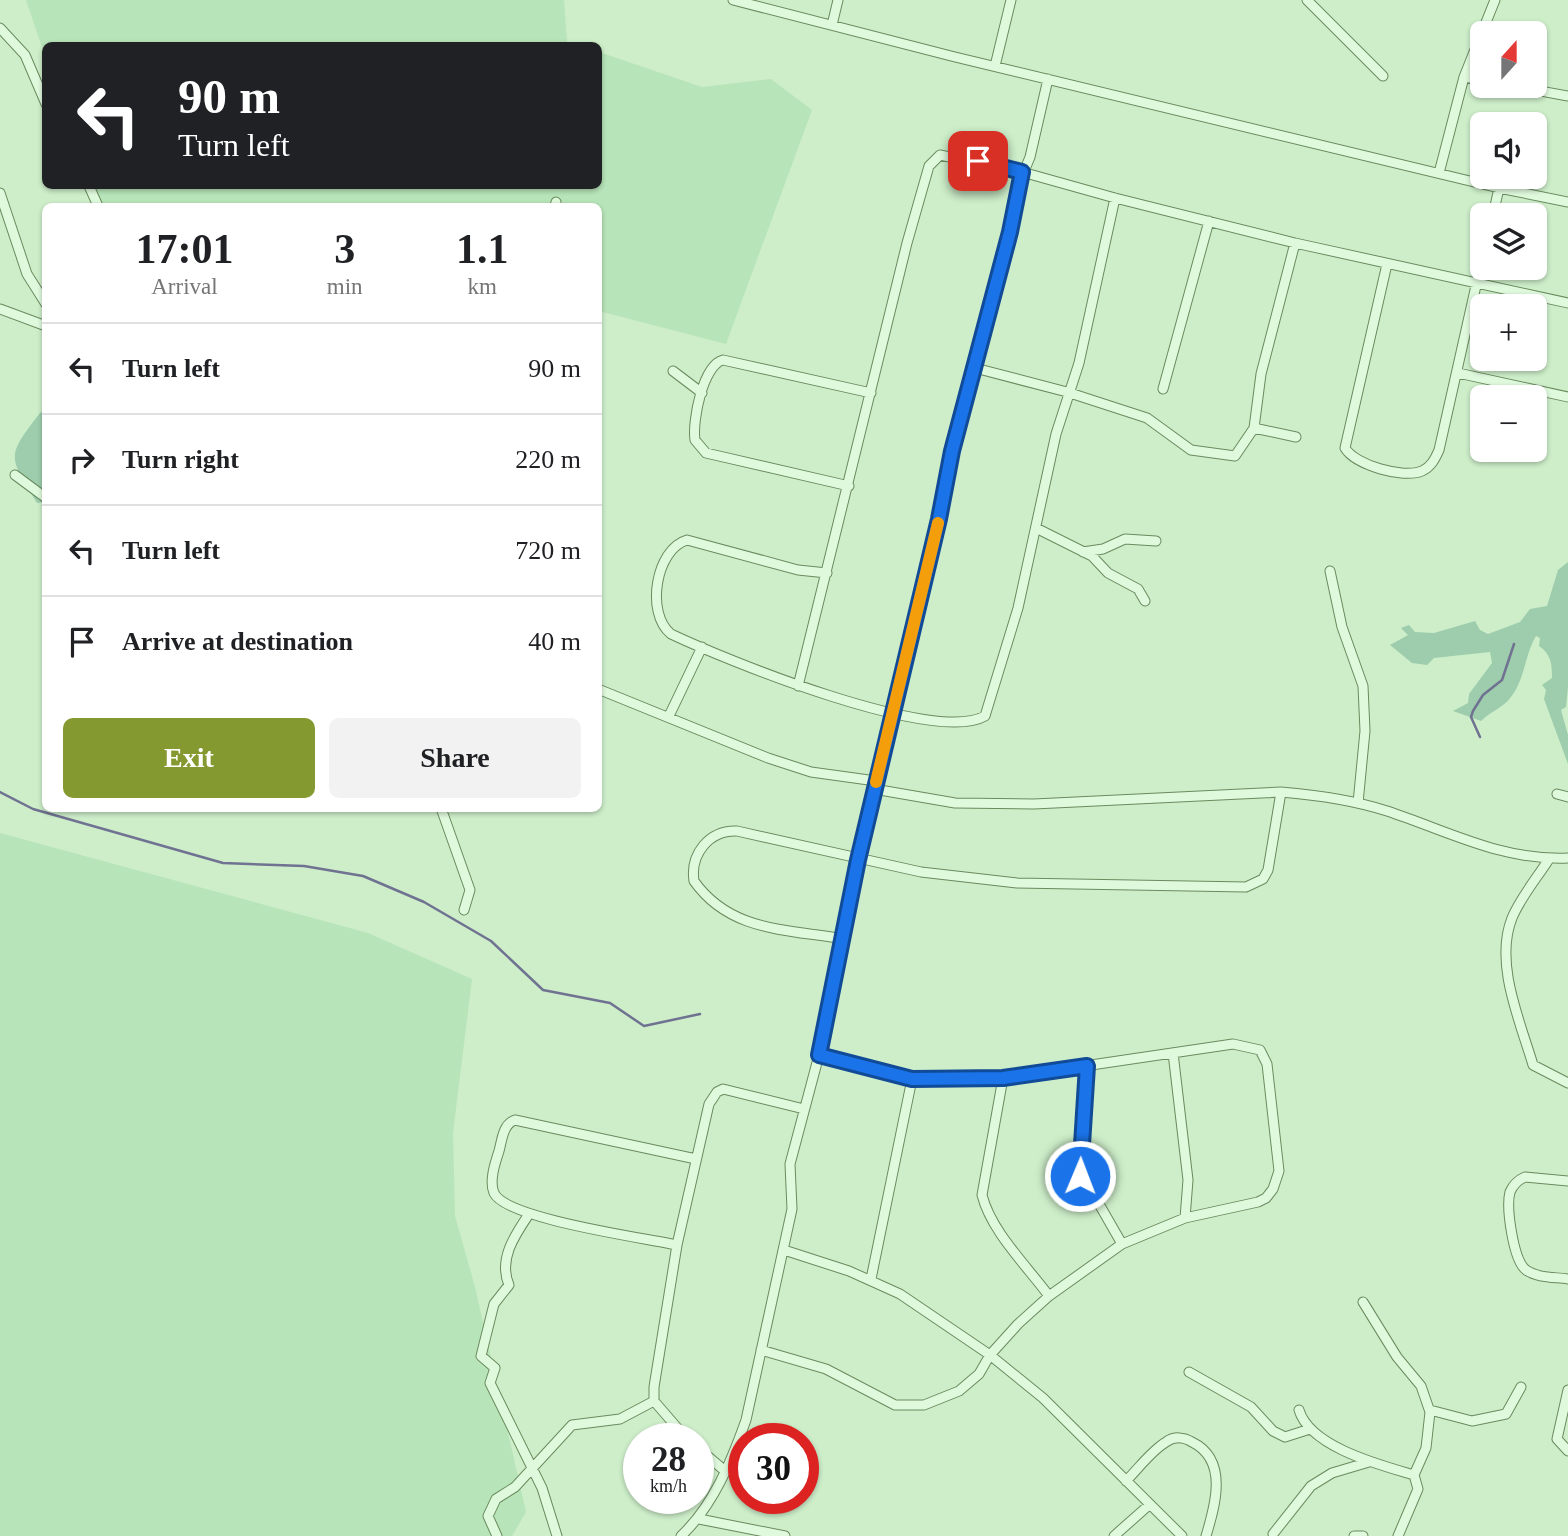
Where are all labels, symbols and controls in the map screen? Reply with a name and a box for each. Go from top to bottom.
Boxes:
north arrow [1470,21,1547,98]
map controls [1470,21,1547,462]
text: 90 m [178,69,280,124]
icon: left [63,70,154,161]
button: sound [1470,112,1547,189]
text: Turn left [178,127,290,163]
pin [948,131,1008,191]
icon: arrive [959,142,997,180]
button: layers [1470,203,1547,280]
text: 17:01 [135,226,233,272]
text: 3 [334,226,355,272]
text: 1.1 [456,226,509,272]
text: Arrival [151,274,218,299]
text: min [327,274,363,299]
text: km [468,274,497,299]
button: + [1470,294,1547,371]
icon: left [63,350,101,388]
text: Turn left [122,354,220,383]
text: 90 m [528,354,581,383]
button: − [1470,385,1547,462]
icon: right [63,441,101,479]
text: Turn right [122,445,239,474]
text: 220 m [515,445,581,474]
icon: left [63,532,101,570]
text: Turn left [122,536,220,565]
text: 720 m [515,536,581,565]
icon: arrive [63,623,101,661]
text: Arrive at destination [122,627,353,656]
text: 40 m [528,627,581,656]
button: Exit [63,718,315,798]
button: Share [329,718,581,798]
position arrow [1043,1139,1117,1213]
speed limit sign: 30 [728,1423,819,1514]
text: 28 [651,1440,686,1479]
text: km/h [650,1476,687,1496]

